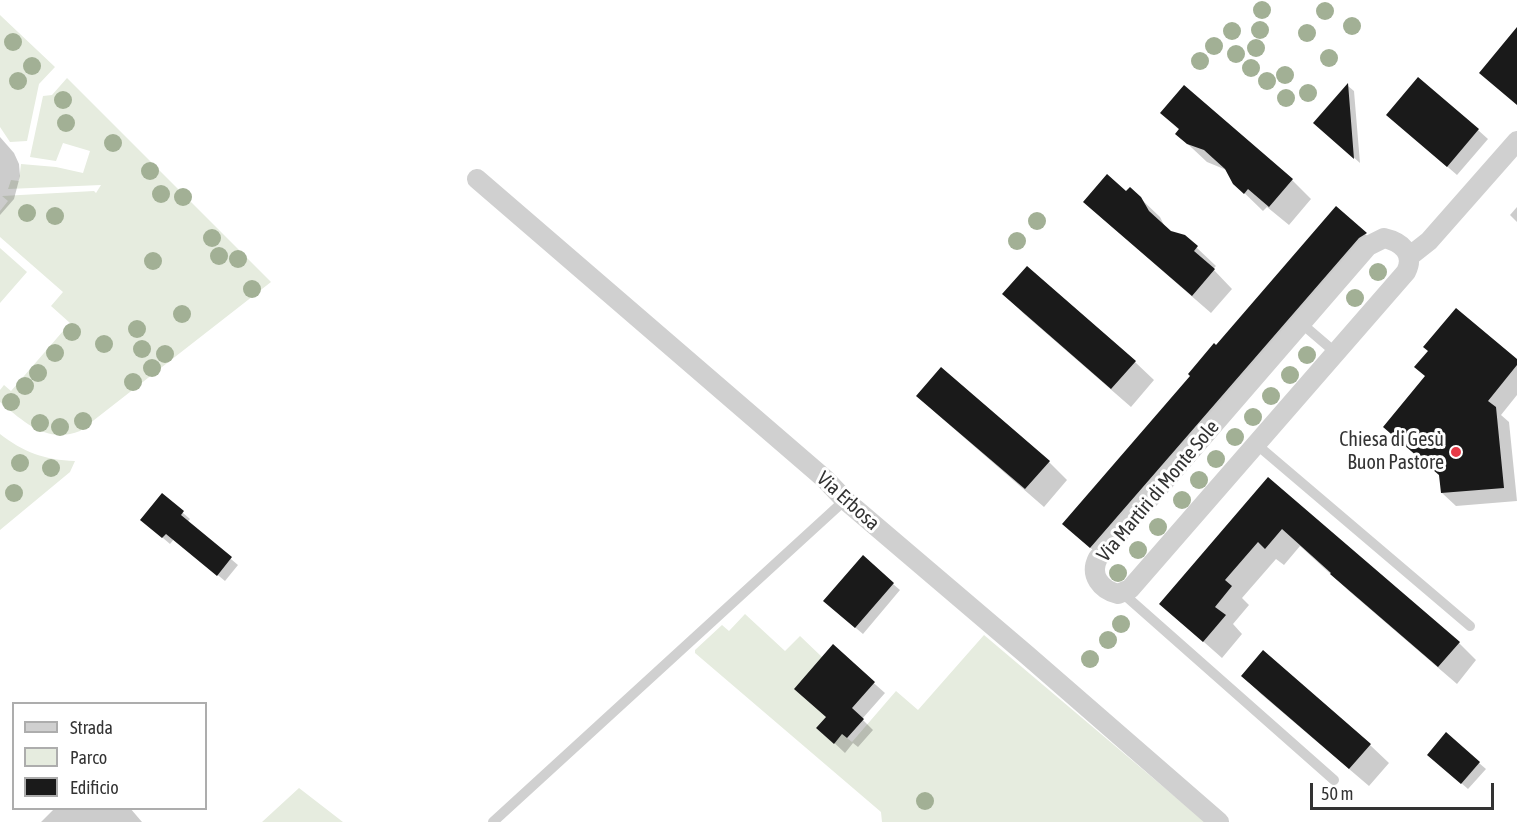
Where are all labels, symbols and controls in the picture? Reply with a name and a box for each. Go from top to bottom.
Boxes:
street label: Via Martiri di Monte Sole [1092,415,1224,567]
place label: Chiesa di Gesù Buon Pastore [1339,428,1444,475]
marker: Chiesa di Gesù Buon Pastore [1449,445,1463,459]
street label: Via Erbosa [812,467,884,535]
legend [12,702,207,810]
text: Strada [70,717,113,738]
text: Parco [70,747,107,768]
scale bar [1313,771,1498,809]
text: Edificio [70,777,119,798]
text: 50 m [1321,783,1353,804]

